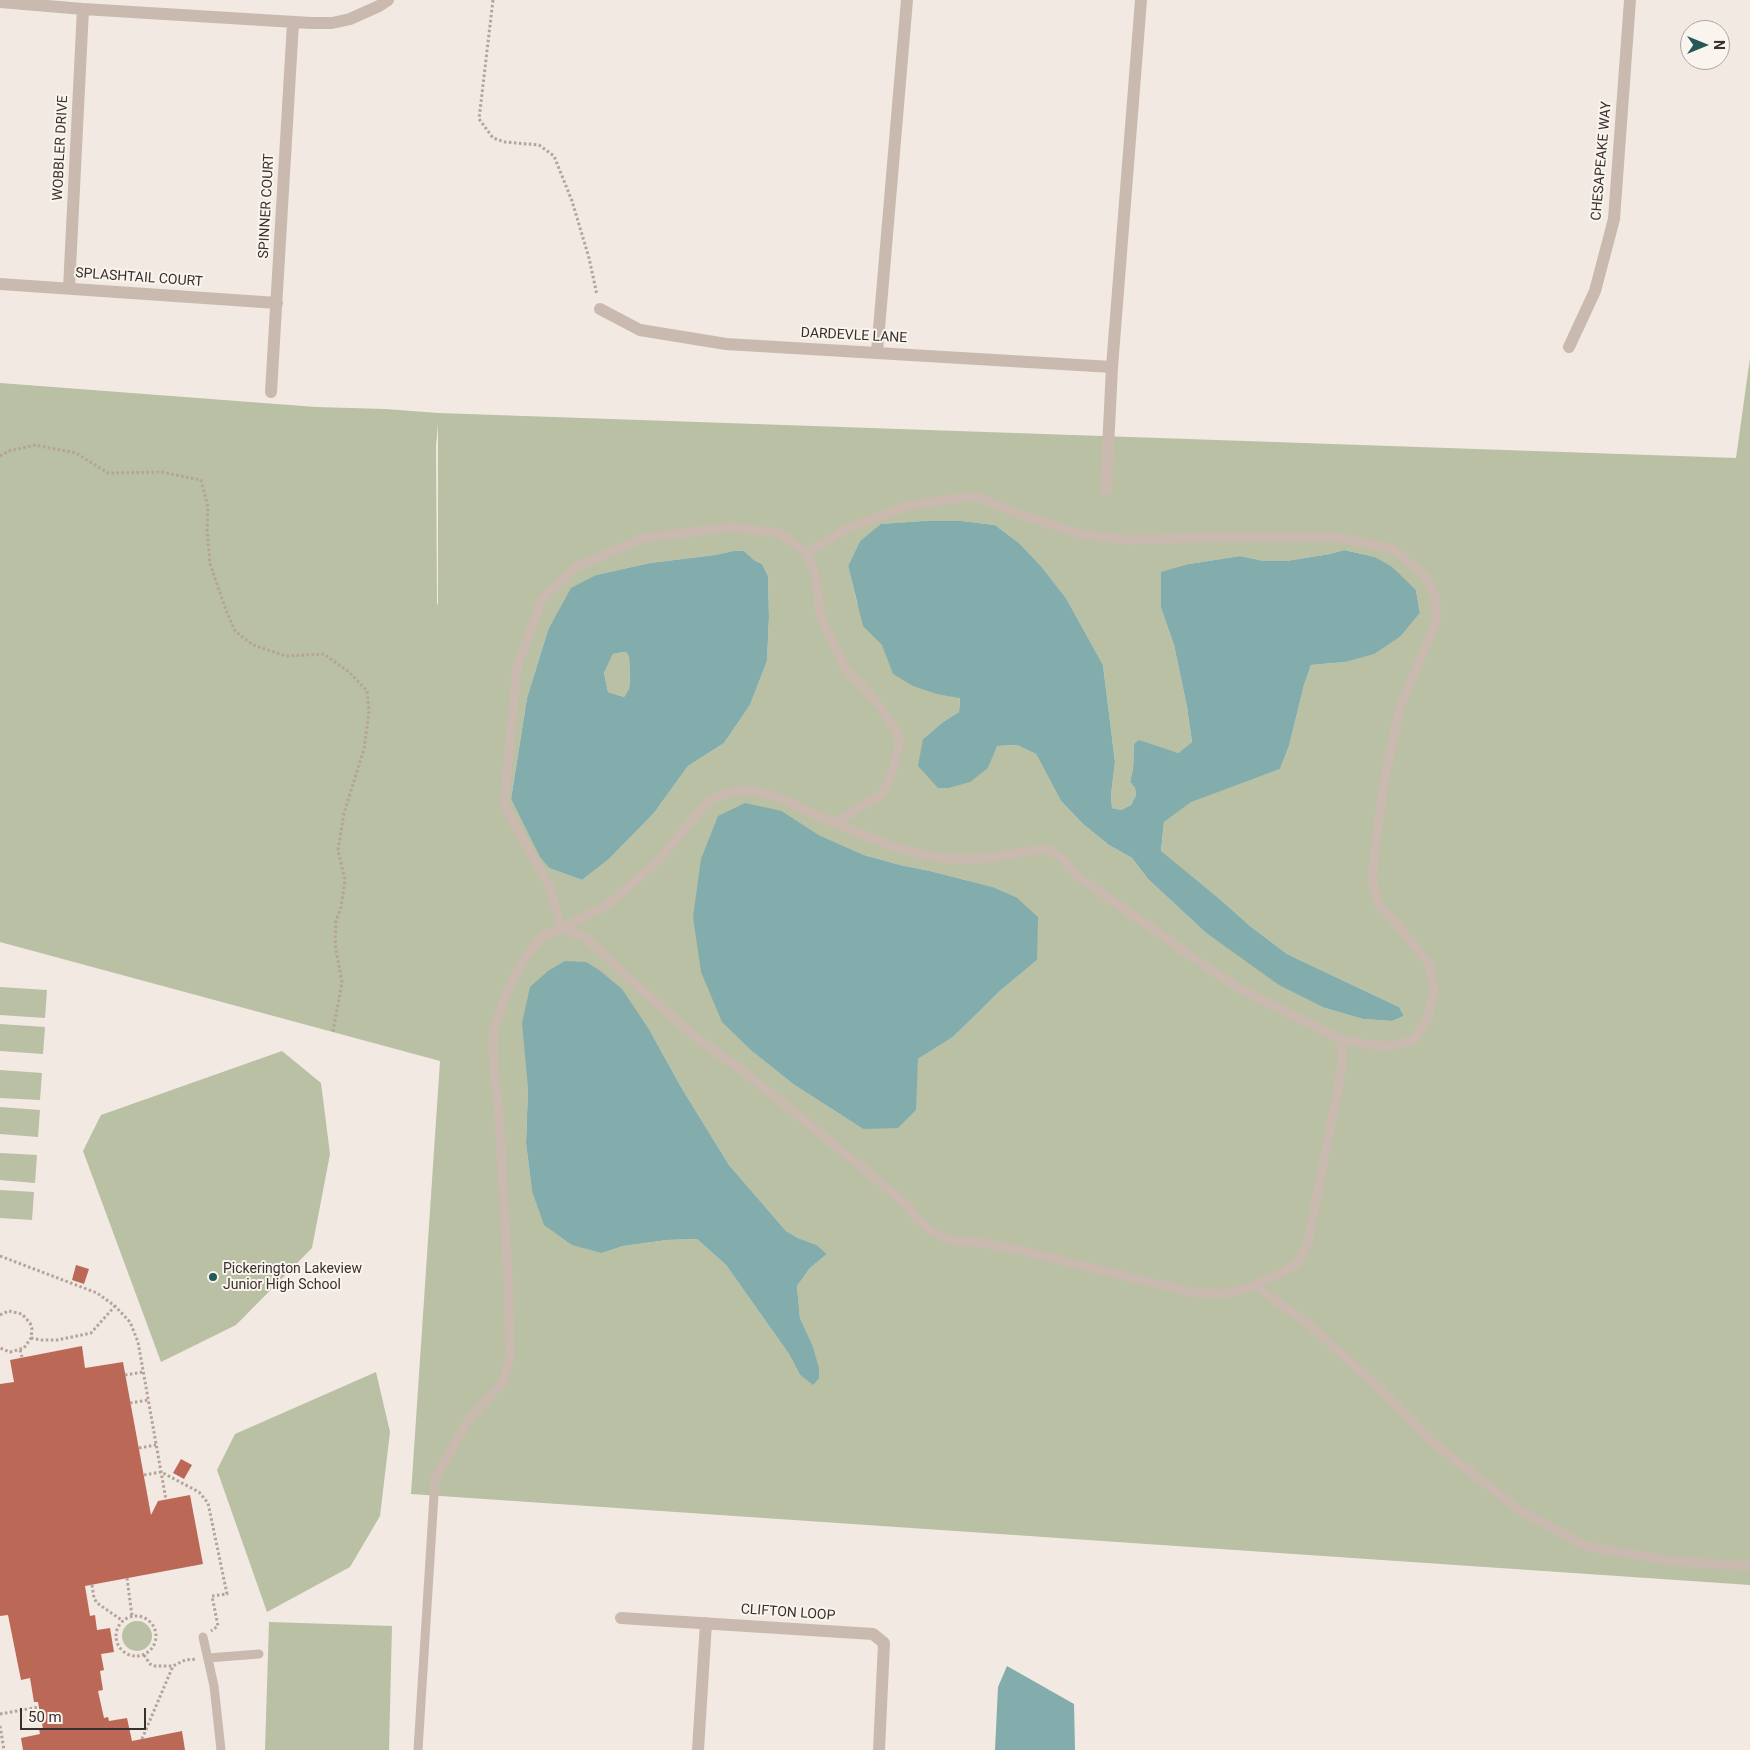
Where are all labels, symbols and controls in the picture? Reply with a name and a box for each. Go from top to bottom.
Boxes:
north arrow [1680,20,1730,70]
text: N [1711,40,1727,50]
street label: WOBBLER DRIVE [50,95,72,201]
street label: CHESAPEAKE WAY [1588,101,1616,221]
street label: SPINNER COURT [256,153,278,259]
street label: SPLASHTAIL COURT [75,265,203,291]
street label: DARDEVLE LANE [800,325,908,347]
place label: Pickerington Lakeview Junior High School [223,1261,362,1294]
marker: Pickerington Lakeview Junior High School [207,1271,219,1283]
street label: CLIFTON LOOP [740,1601,836,1625]
scale bar [22,1698,149,1730]
text: 50 m [28,1708,62,1726]

